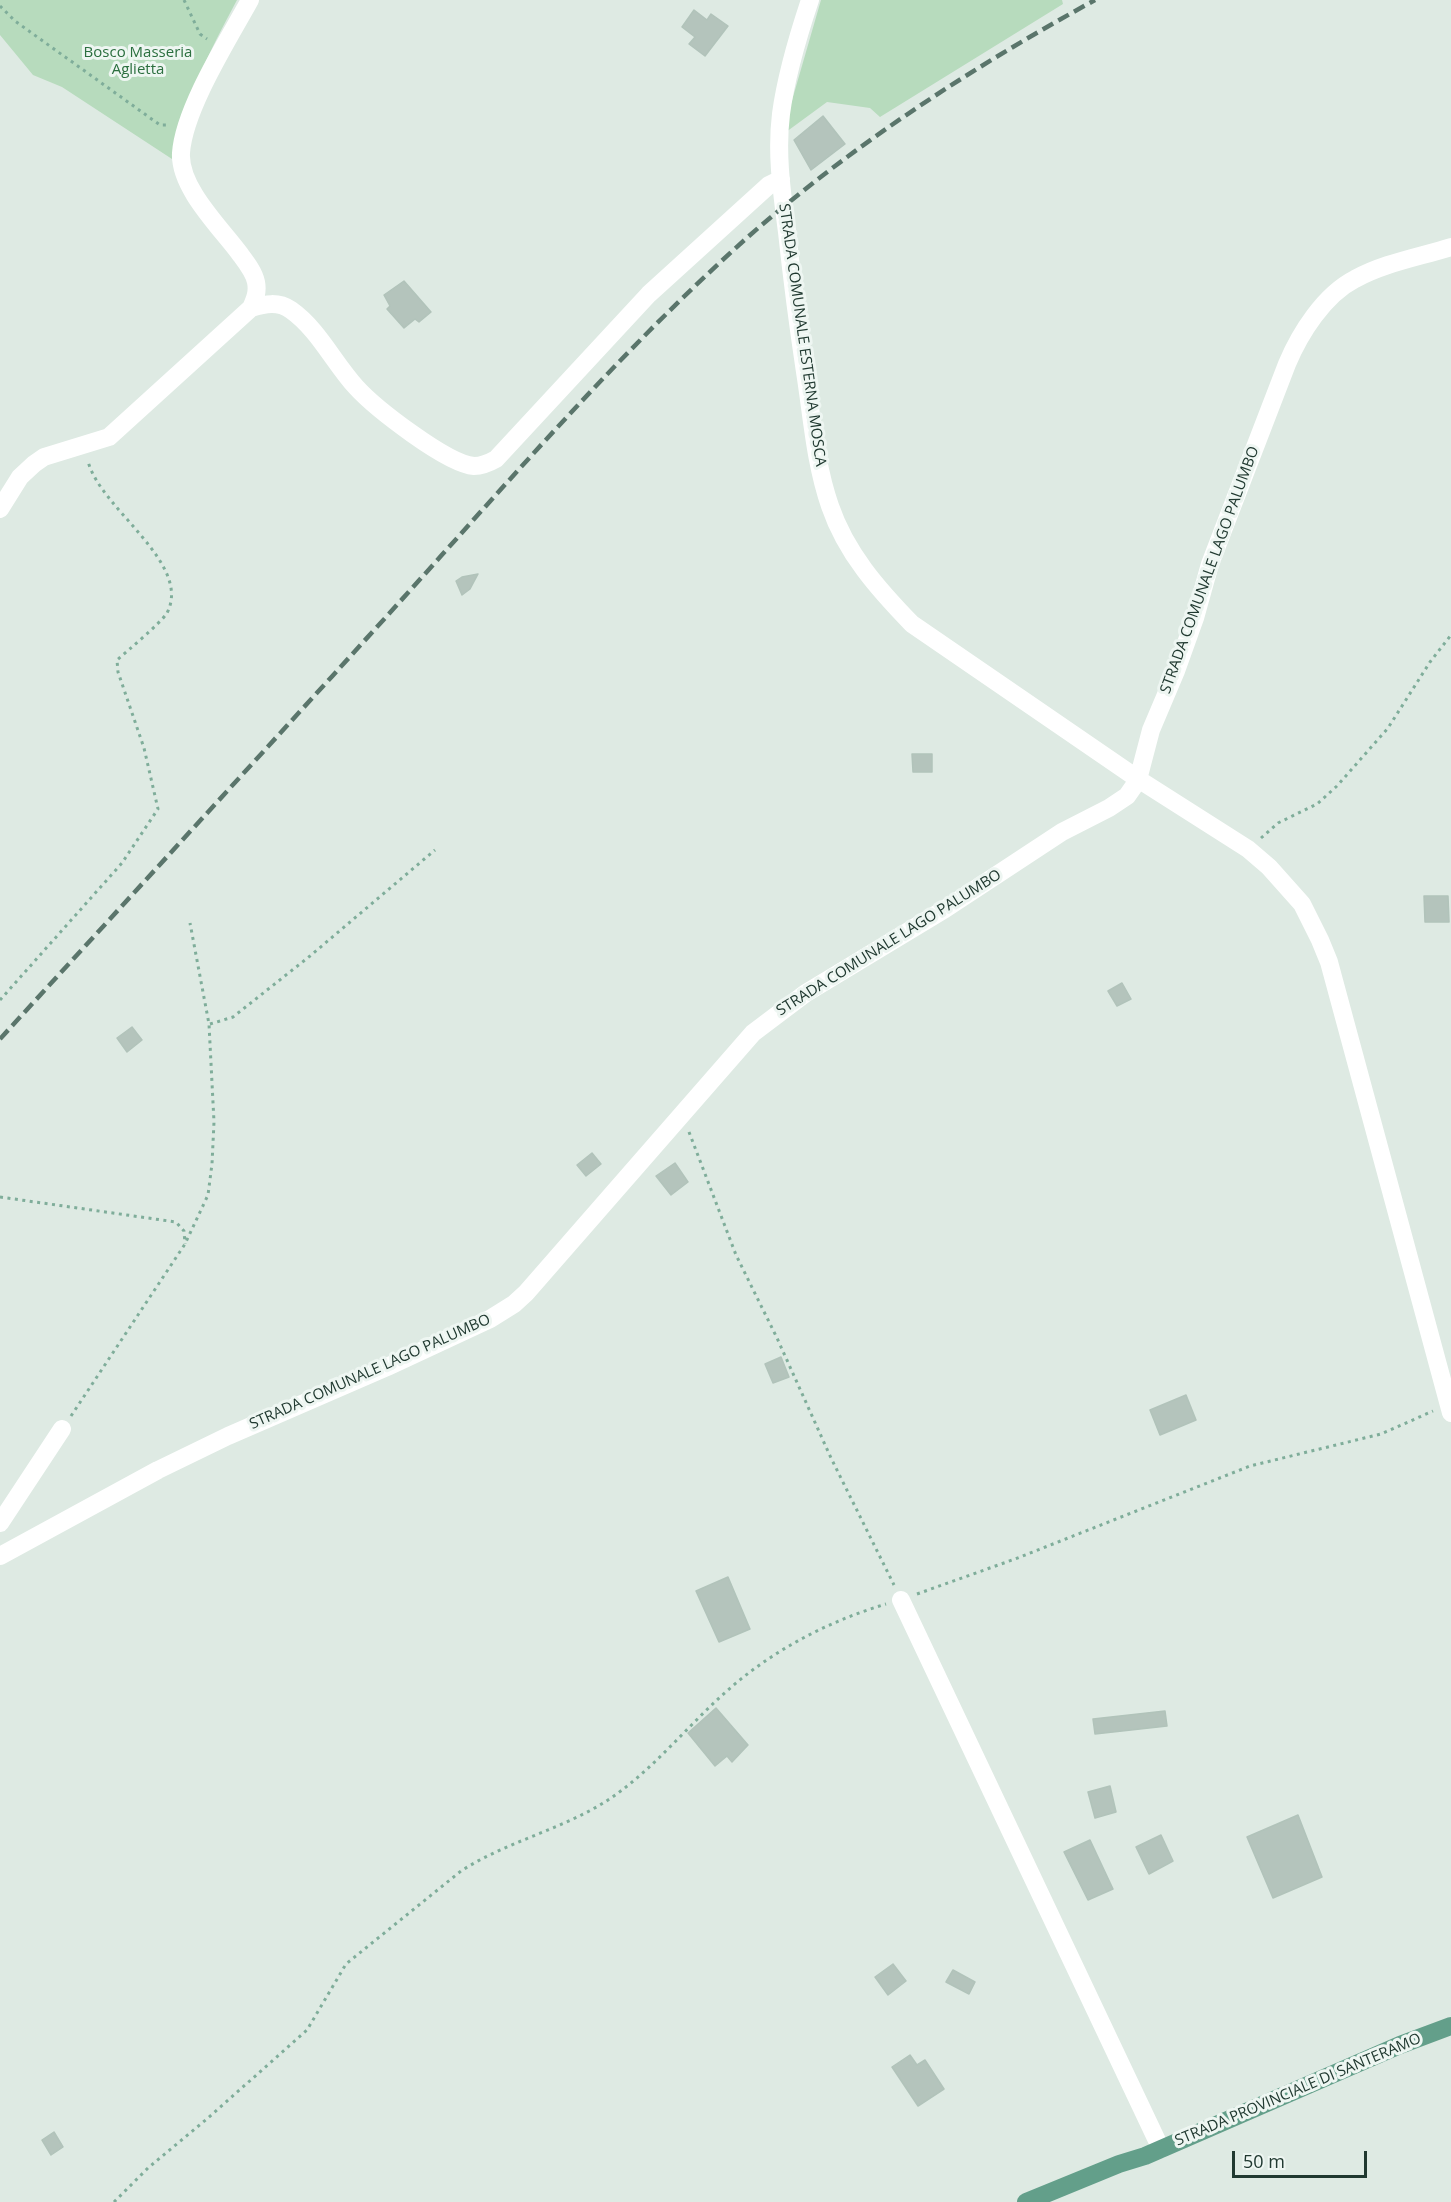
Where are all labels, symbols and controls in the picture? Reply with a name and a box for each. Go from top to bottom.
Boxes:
park label: Bosco Masseria Aglietta [84,44,192,79]
street label: STRADA COMUNALE ESTERNA MOSCA [775,202,829,468]
street label: STRADA COMUNALE LAGO PALUMBO [1157,444,1263,696]
street label: STRADA COMUNALE LAGO PALUMBO [773,866,1005,1020]
street label: STRADA COMUNALE LAGO PALUMBO [247,1311,493,1433]
street label: STRADA PROVINCIALE DI SANTERAMO [1172,2030,1424,2150]
scale bar [1235,2139,1370,2177]
text: 50 m [1243,2149,1285,2173]

